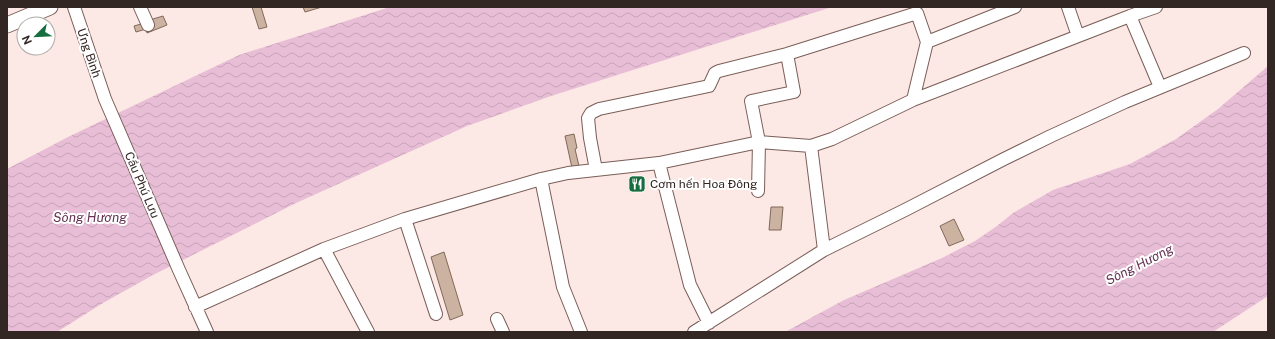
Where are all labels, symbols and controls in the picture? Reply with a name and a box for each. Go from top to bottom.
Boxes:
north arrow [16,16,56,56]
street label: Ưng Bình [74,26,104,80]
text: N [20,34,34,46]
street label: Cầu Phú Lưu [122,150,162,220]
restaurant icon: Cơm hến Hoa Đông [627,174,647,194]
place label: Cơm hến Hoa Đông [650,177,757,191]
water label: Sông Hương [53,210,127,225]
water label: Sông Hương [1103,241,1176,288]

